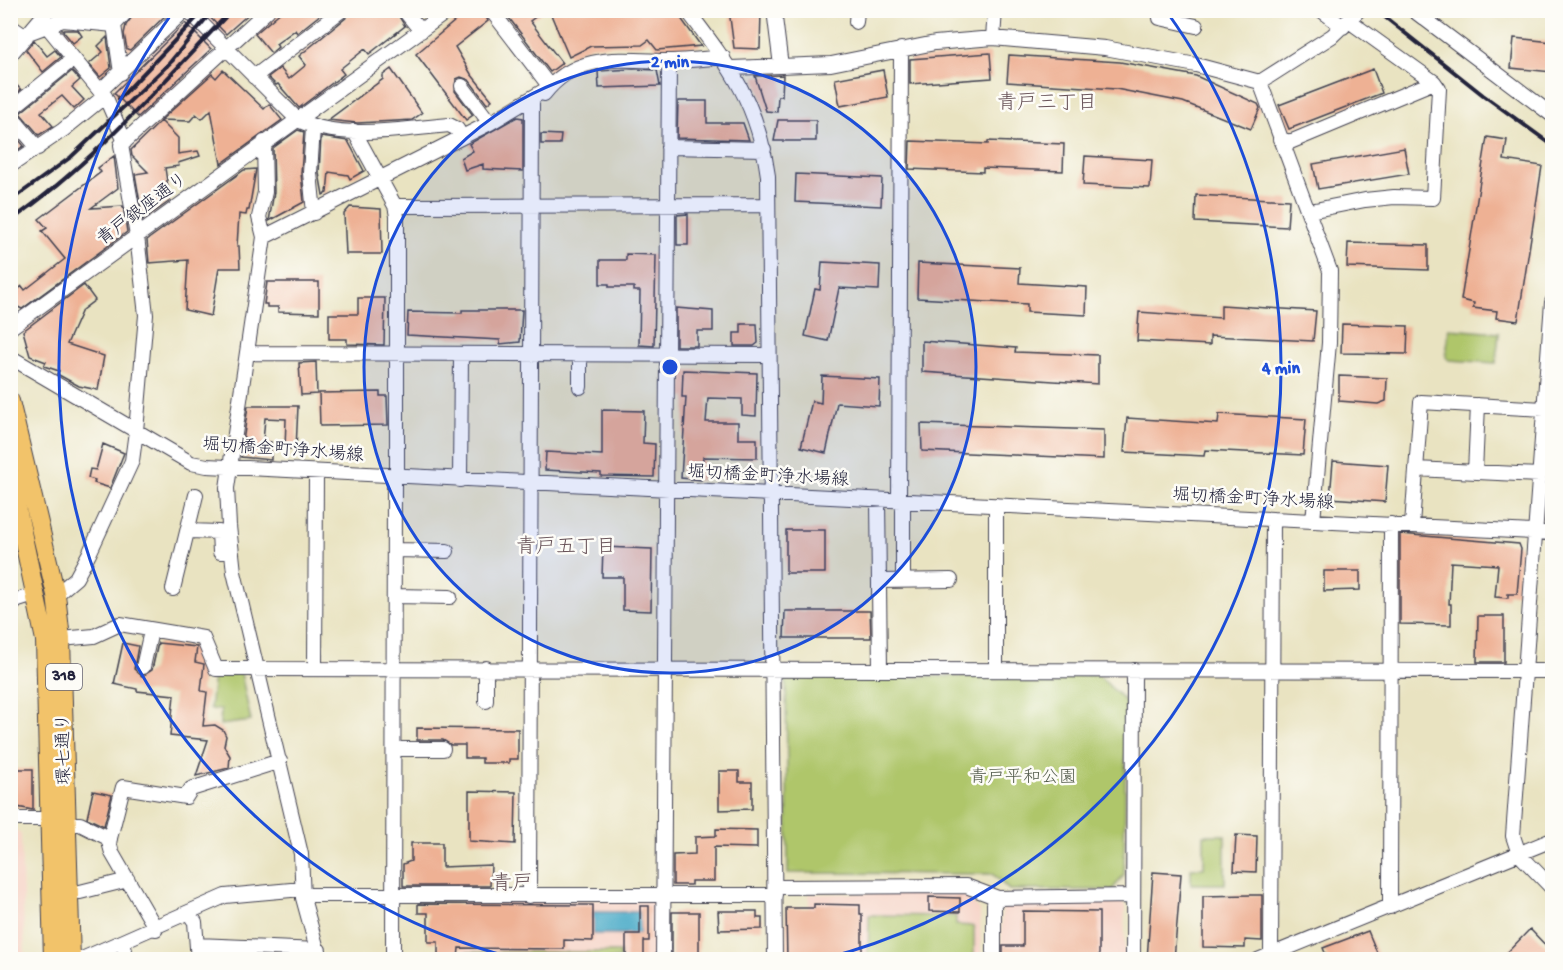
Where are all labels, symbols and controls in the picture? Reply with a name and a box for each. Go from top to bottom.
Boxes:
text: 2 min [651,53,690,74]
district label: 青戸三丁目 [997,91,1097,116]
street label: 青戸銀座通り [93,168,192,251]
centre of rings [660,357,680,377]
text: 4 min [1261,359,1300,380]
street label: 堀切橋金町浄水場線 [201,434,365,467]
street label: 堀切橋金町浄水場線 [687,461,849,492]
street label: 堀切橋金町浄水場線 [1172,484,1334,515]
district label: 青戸五丁目 [516,535,616,560]
road number: 318 [46,664,82,690]
street label: 環七通り [54,713,76,785]
park label: 青戸平和公園 [969,767,1077,789]
district label: 青戸 [491,872,533,898]

